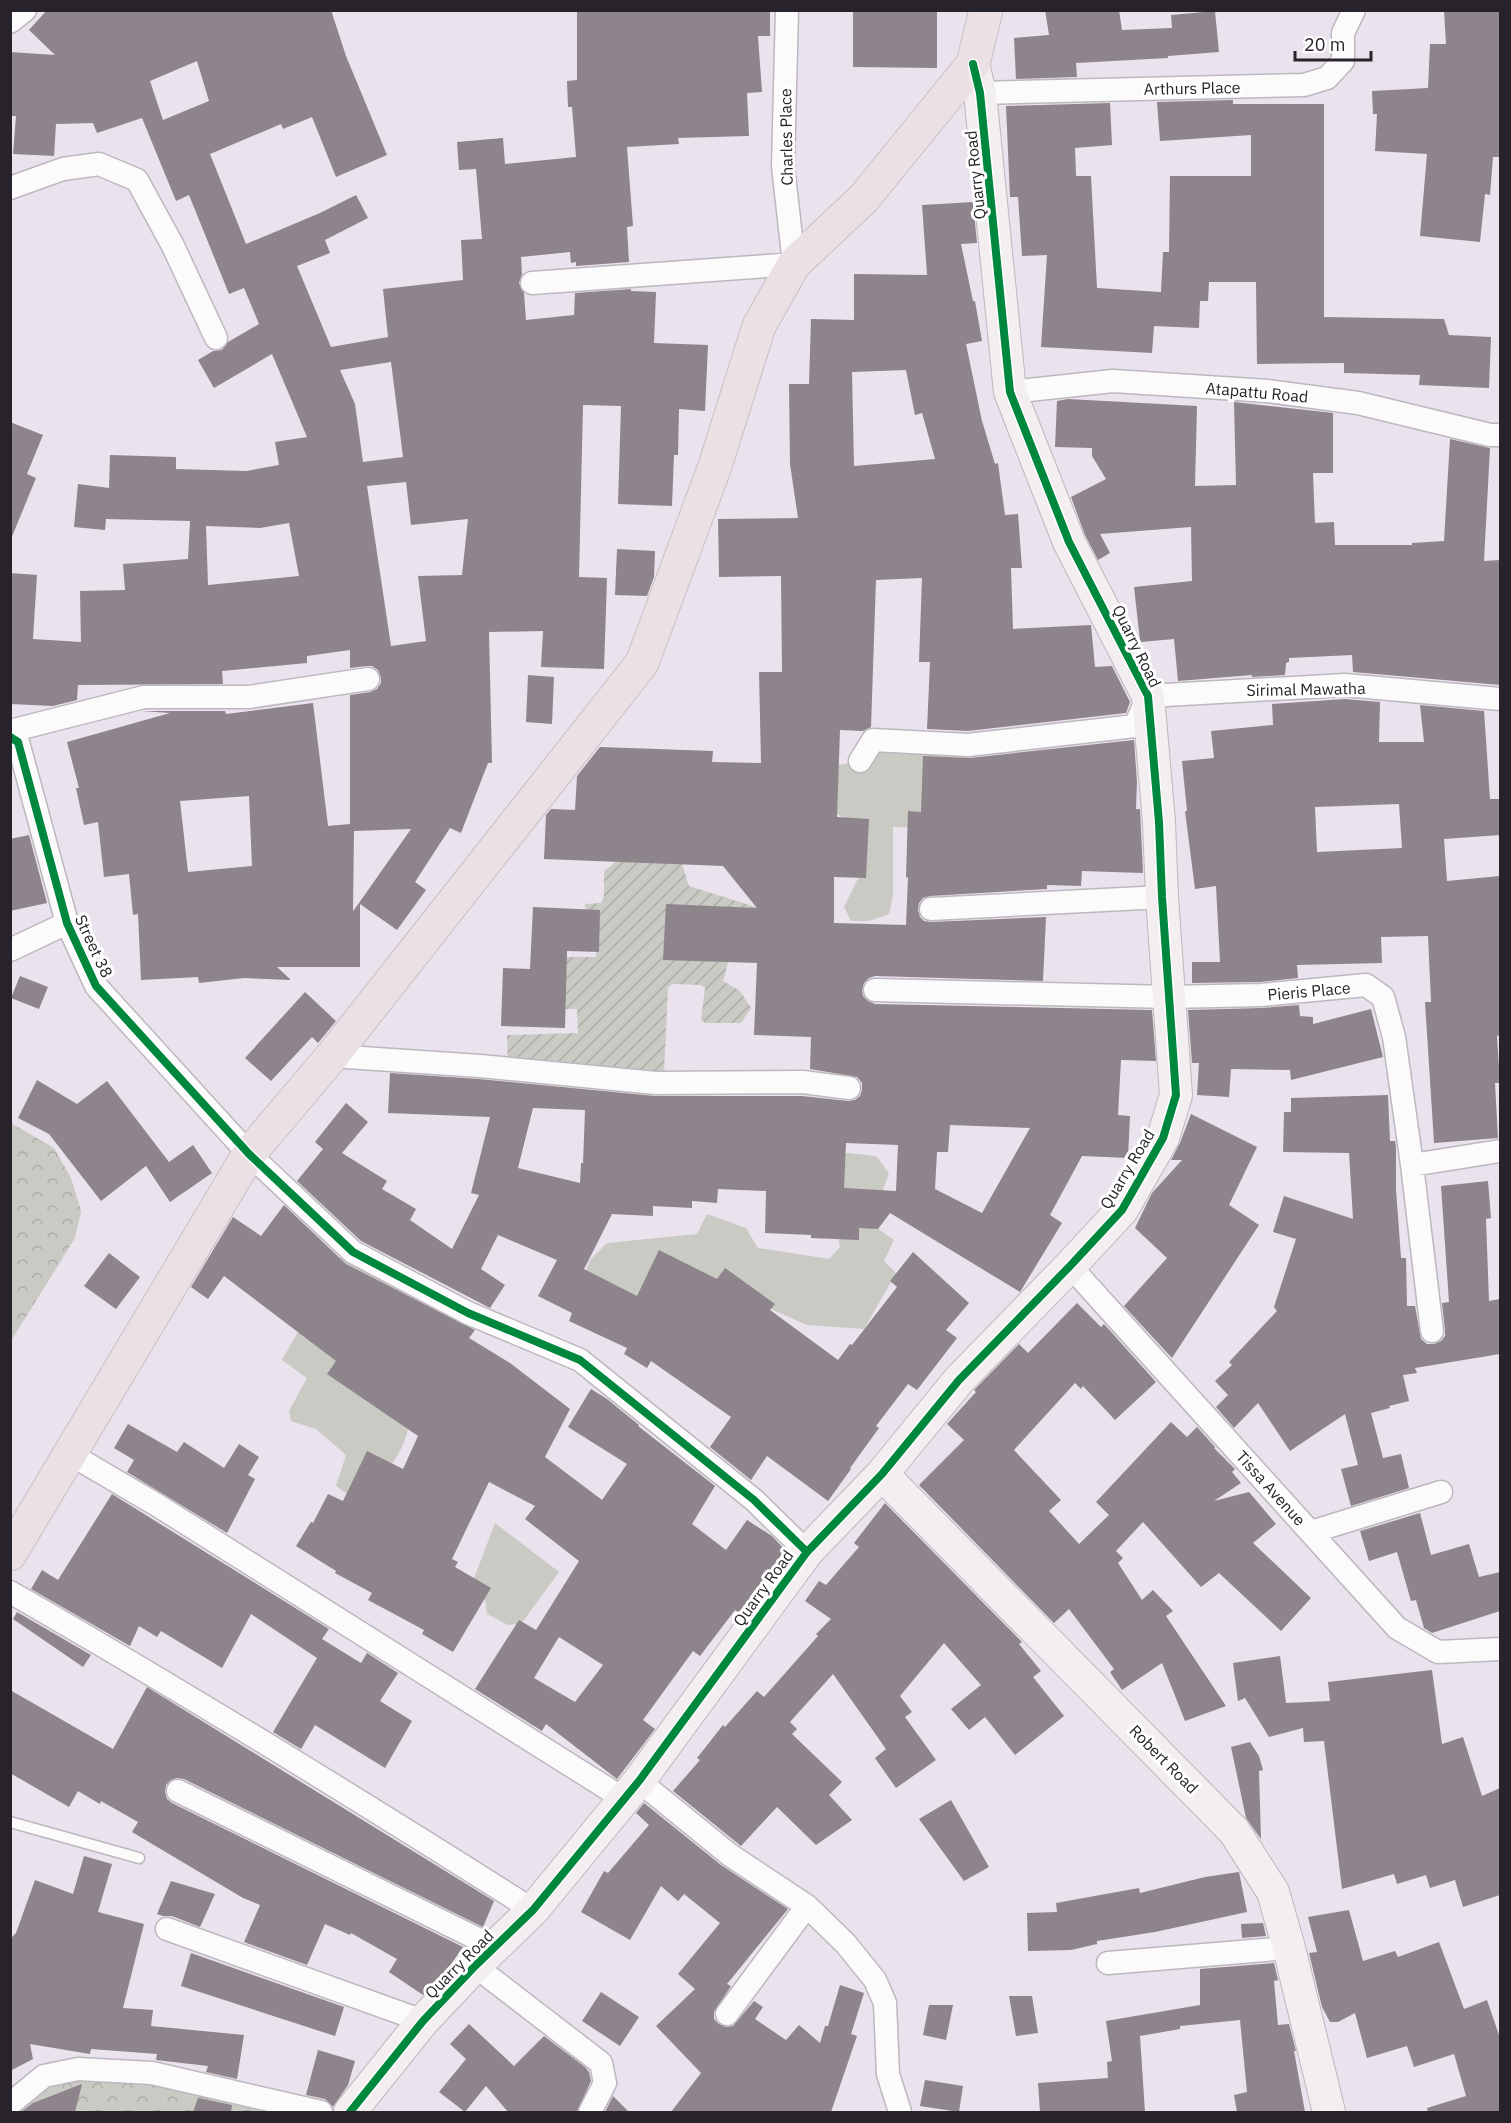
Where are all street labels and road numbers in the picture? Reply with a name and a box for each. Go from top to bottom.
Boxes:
street label: Arthurs Place [1143,77,1241,99]
street label: Charles Place [775,88,797,186]
street label: Quarry Road [960,129,990,221]
street label: Atapattu Road [1205,378,1309,406]
street label: Quarry Road [1108,601,1166,691]
street label: Sirimal Mawatha [1246,678,1366,700]
street label: Street 38 [71,911,117,981]
street label: Pieris Place [1267,977,1352,1005]
street label: Quarry Road [1095,1126,1159,1212]
street label: Tissa Avenue [1232,1446,1310,1530]
street label: Quarry Road [729,1546,797,1630]
street label: Robert Road [1125,1720,1203,1798]
street label: Quarry Road [420,1925,498,2003]

